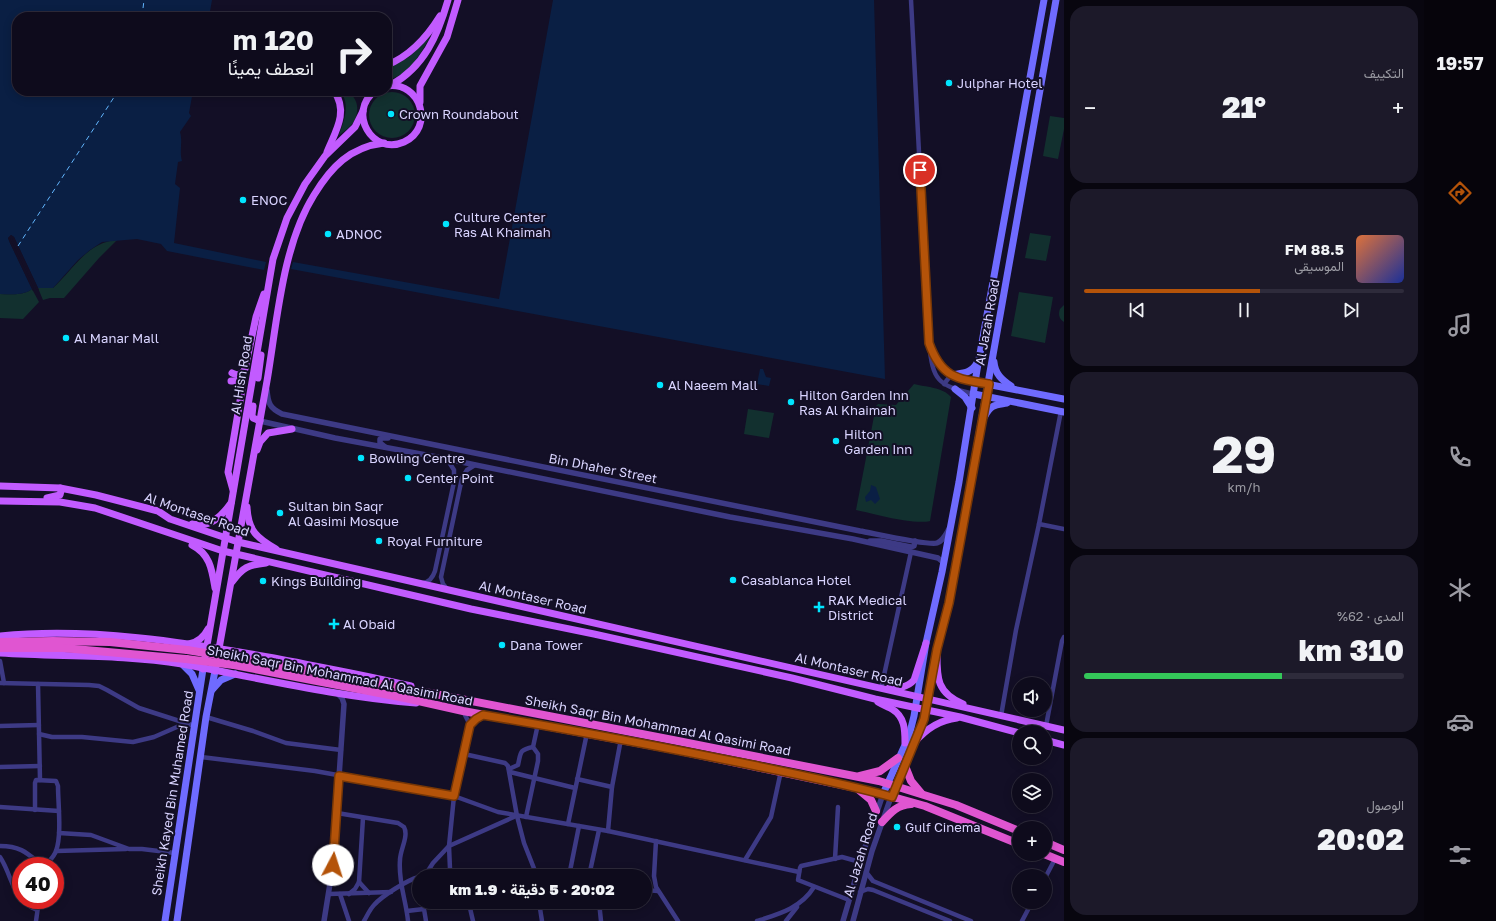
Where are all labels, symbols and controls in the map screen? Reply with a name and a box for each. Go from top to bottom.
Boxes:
text: 120 m [233,23,314,56]
icon: right [328,28,380,80]
text: 19:57 [1436,52,1484,74]
text: انعطف يمينًا [228,57,314,79]
text: التكييف [1364,65,1404,81]
place label: Julphar Hotel [957,75,1042,91]
marker: Julphar Hotel [944,78,954,88]
text: 21° [1222,89,1266,125]
text: − [1084,94,1096,121]
text: + [1392,94,1404,121]
place label: Crown Roundabout [399,106,519,122]
marker: Crown Roundabout [386,109,396,119]
pin [903,153,937,187]
icon: arrive [909,159,931,181]
icon: directions [1446,179,1474,207]
place label: ENOC [251,192,287,208]
marker: ENOC [238,195,248,205]
place label: Culture Center Ras Al Khaimah [454,209,551,240]
marker: Culture Center Ras Al Khaimah [441,219,451,229]
place label: ADNOC [336,226,382,242]
marker: ADNOC [323,229,333,239]
text: 88.5 FM [1285,240,1344,258]
text: الموسيقى [1294,258,1344,274]
street label: Al Jazah Road [972,278,1002,366]
icon: previous [1126,299,1148,321]
icon: pause [1233,299,1255,321]
icon: next [1340,299,1362,321]
icon: music [1446,311,1474,339]
place label: Al Manar Mall [74,330,159,346]
marker: Al Manar Mall [61,333,71,343]
street label: Al Hisn Road [227,335,255,415]
place label: Al Naeem Mall [668,377,758,393]
marker: Al Naeem Mall [655,380,665,390]
place label: Hilton Garden Inn Ras Al Khaimah [799,387,909,418]
marker: Hilton Garden Inn Ras Al Khaimah [786,397,796,407]
text: 29 [1212,422,1276,484]
place label: Hilton Garden Inn [844,426,912,457]
marker: Hilton Garden Inn [831,436,841,446]
icon: phone [1446,443,1474,471]
place label: Bowling Centre [369,450,465,466]
street label: Bin Dhaher Street [547,450,659,486]
marker: Bowling Centre [356,453,366,463]
place label: Center Point [416,470,494,486]
marker: Center Point [403,473,413,483]
text: km/h [1227,479,1261,495]
street label: Al Montaser Road [142,489,252,539]
place label: Sultan bin Saqr Al Qasimi Mosque [288,498,399,529]
marker: Sultan bin Saqr Al Qasimi Mosque [275,508,285,518]
place label: Royal Furniture [387,533,483,549]
marker: Royal Furniture [374,536,384,546]
place label: Casablanca Hotel [741,572,851,588]
place label: Kings Building [271,573,361,589]
marker: Casablanca Hotel [728,575,738,585]
marker: Kings Building [258,576,268,586]
icon: climate [1446,576,1474,604]
street label: Al Montaser Road [478,577,588,617]
place label: RAK Medical District [828,592,907,623]
marker: RAK Medical District [813,601,825,613]
text: المدى · 62% [1337,608,1404,624]
place label: Al Obaid [343,616,395,632]
marker: Al Obaid [328,618,340,630]
text: 310 km [1299,632,1404,668]
place label: Dana Tower [510,637,583,653]
marker: Dana Tower [497,640,507,650]
street label: Sheikh Saqr Bin Mohammad Al Qasimi Road [206,641,474,709]
street label: Al Montaser Road [794,649,904,689]
map controls [1012,677,1052,909]
button: sound [1012,677,1052,717]
street label: Sheikh Kayed Bin Muhamed Road [148,689,196,897]
street label: Sheikh Saqr Bin Mohammad Al Qasimi Road [524,691,792,759]
icon: car [1446,708,1474,736]
button: search [1012,725,1052,765]
button: layers [1012,773,1052,813]
text: الوصول [1366,797,1404,813]
street label: Al Jazah Road [840,811,880,899]
place label: Gulf Cinema [905,819,981,835]
button: + [1012,821,1052,861]
text: 20:02 [1317,821,1404,857]
marker: Gulf Cinema [892,822,902,832]
icon: filters [1446,841,1474,869]
position arrow [312,844,354,886]
speed limit sign: 40 [12,857,64,909]
button: − [1012,869,1052,909]
text: 20:02 · 5 دقيقة · 1.9 km [449,880,615,898]

